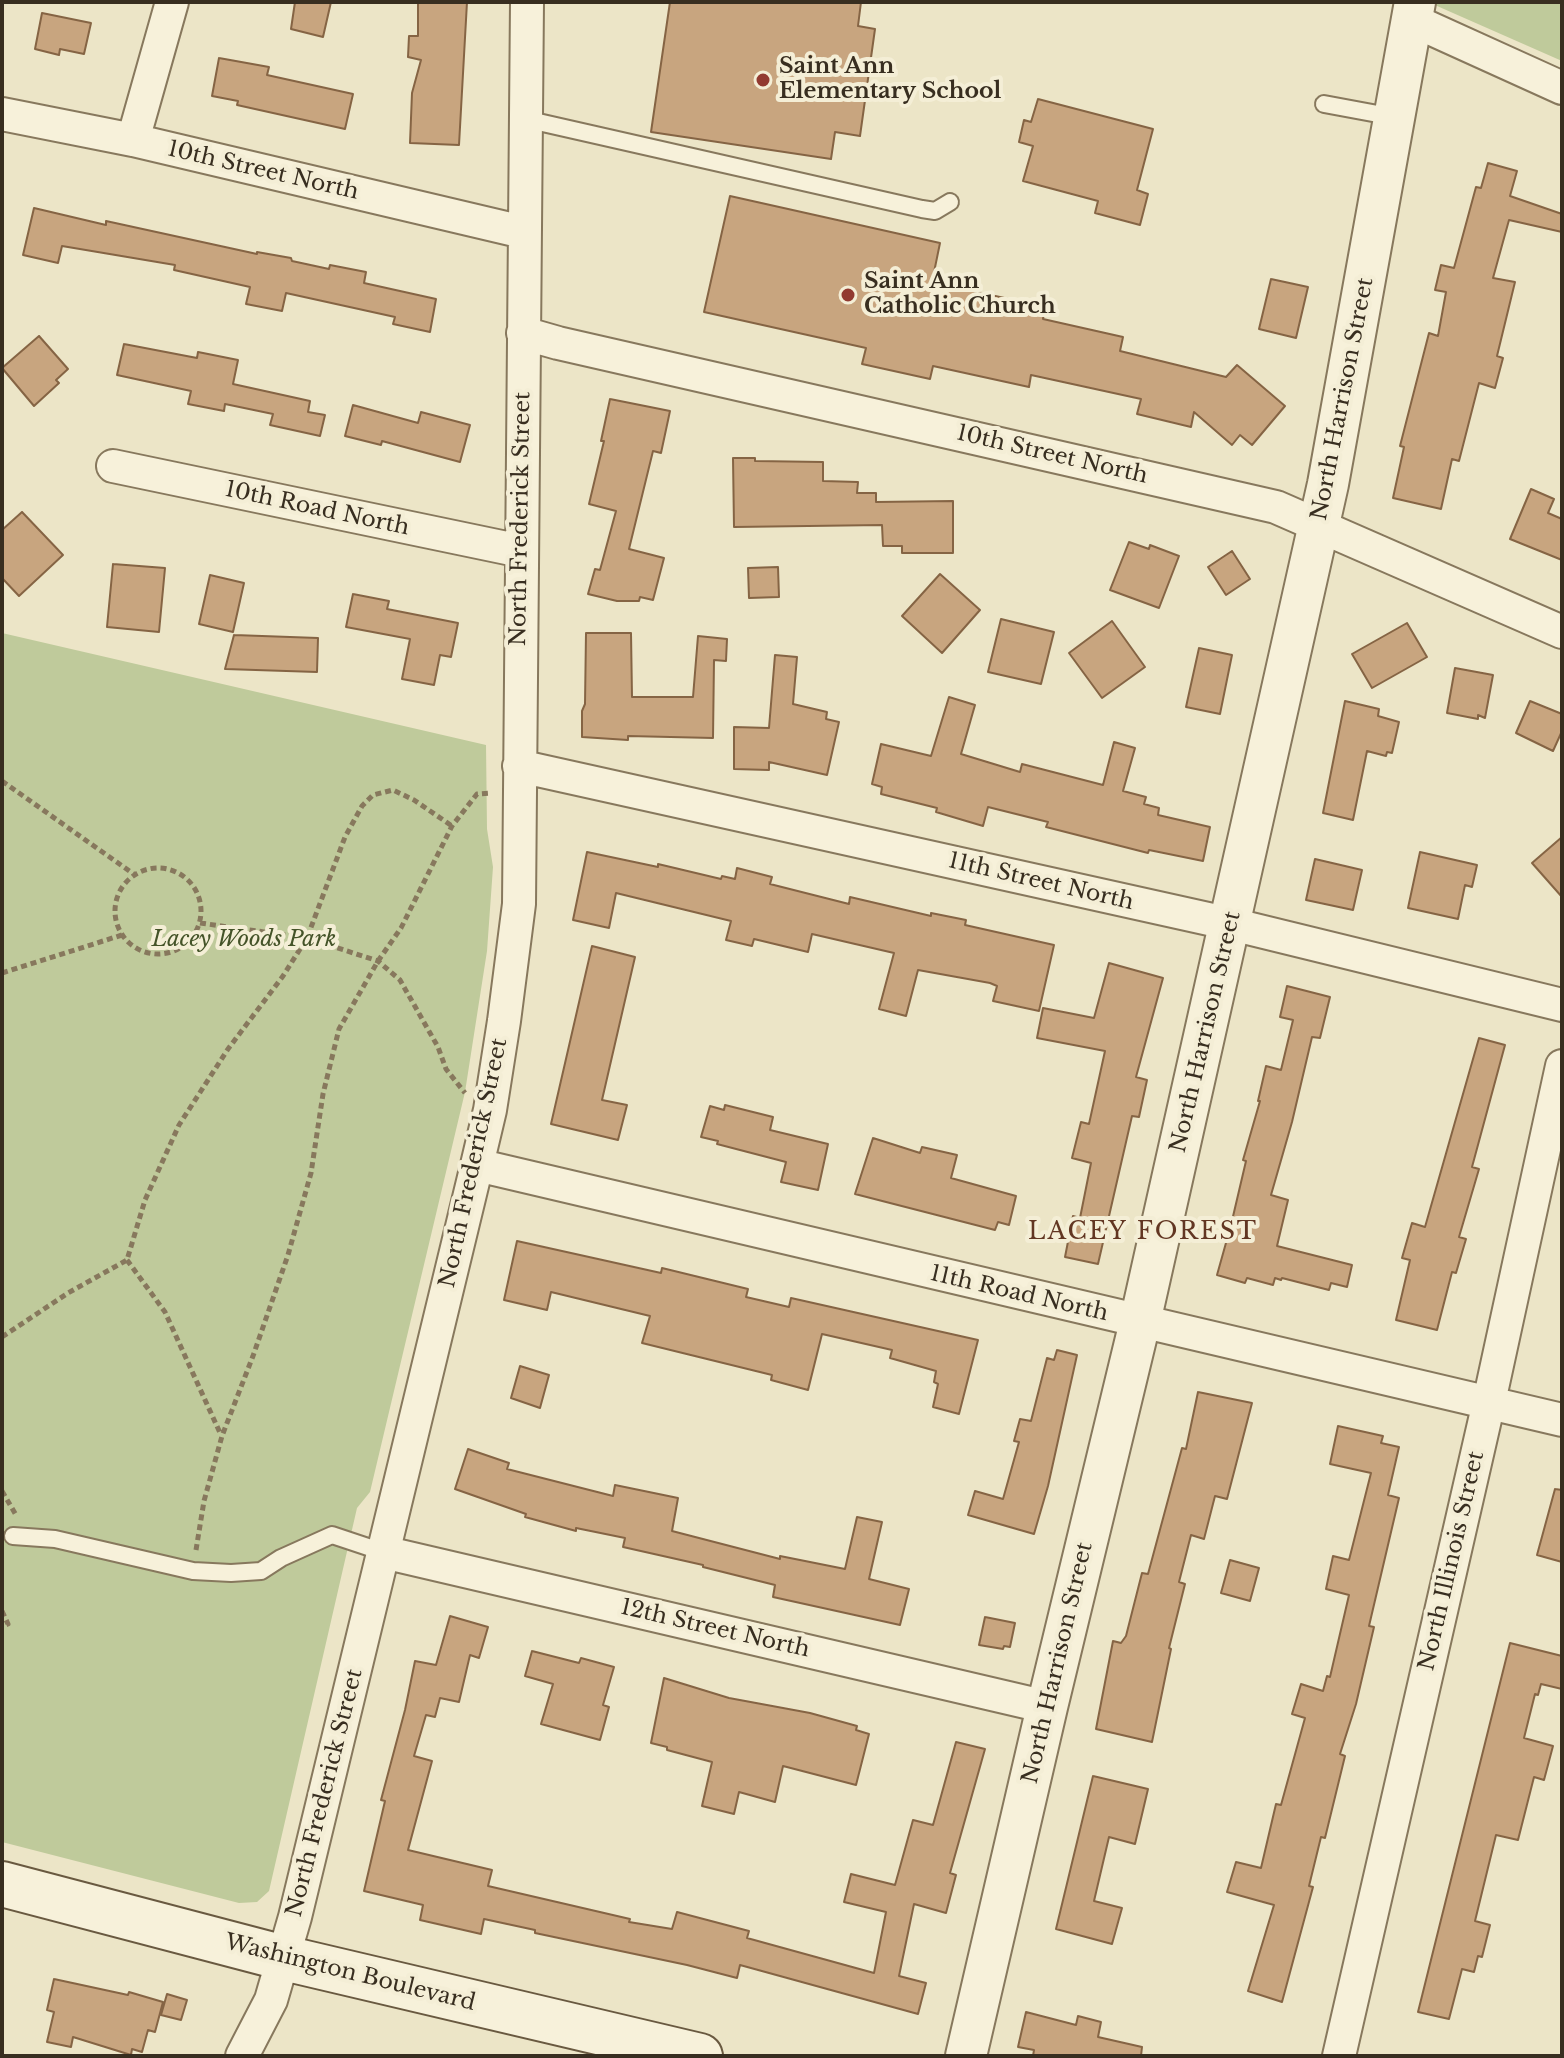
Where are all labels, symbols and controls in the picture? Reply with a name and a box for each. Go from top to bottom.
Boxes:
place label: Saint Ann Elementary School [779,54,1001,106]
marker: Saint Ann Elementary School [754,71,772,89]
street label: 10th Street North [165,136,361,206]
place label: Saint Ann Catholic Church [864,269,1056,320]
street label: North Harrison Street [1306,275,1380,523]
marker: Saint Ann Catholic Church [839,286,857,304]
street label: North Frederick Street [506,392,536,646]
street label: 10th Street North [954,420,1150,490]
street label: 10th Road North [222,477,412,541]
street label: 11th Street North [946,848,1136,916]
street label: North Harrison Street [1165,909,1247,1155]
park label: Lacey Woods Park [152,927,336,953]
street label: North Frederick Street [435,1036,513,1290]
district label: LACEY FOREST [1028,1218,1258,1246]
street label: 11th Road North [927,1261,1111,1327]
street label: North Illinois Street [1414,1449,1490,1673]
street label: North Harrison Street [1017,1540,1099,1786]
street label: 12th Street North [618,1594,812,1664]
street label: North Frederick Street [281,1666,369,1920]
street label: Washington Boulevard [222,1929,478,2017]

